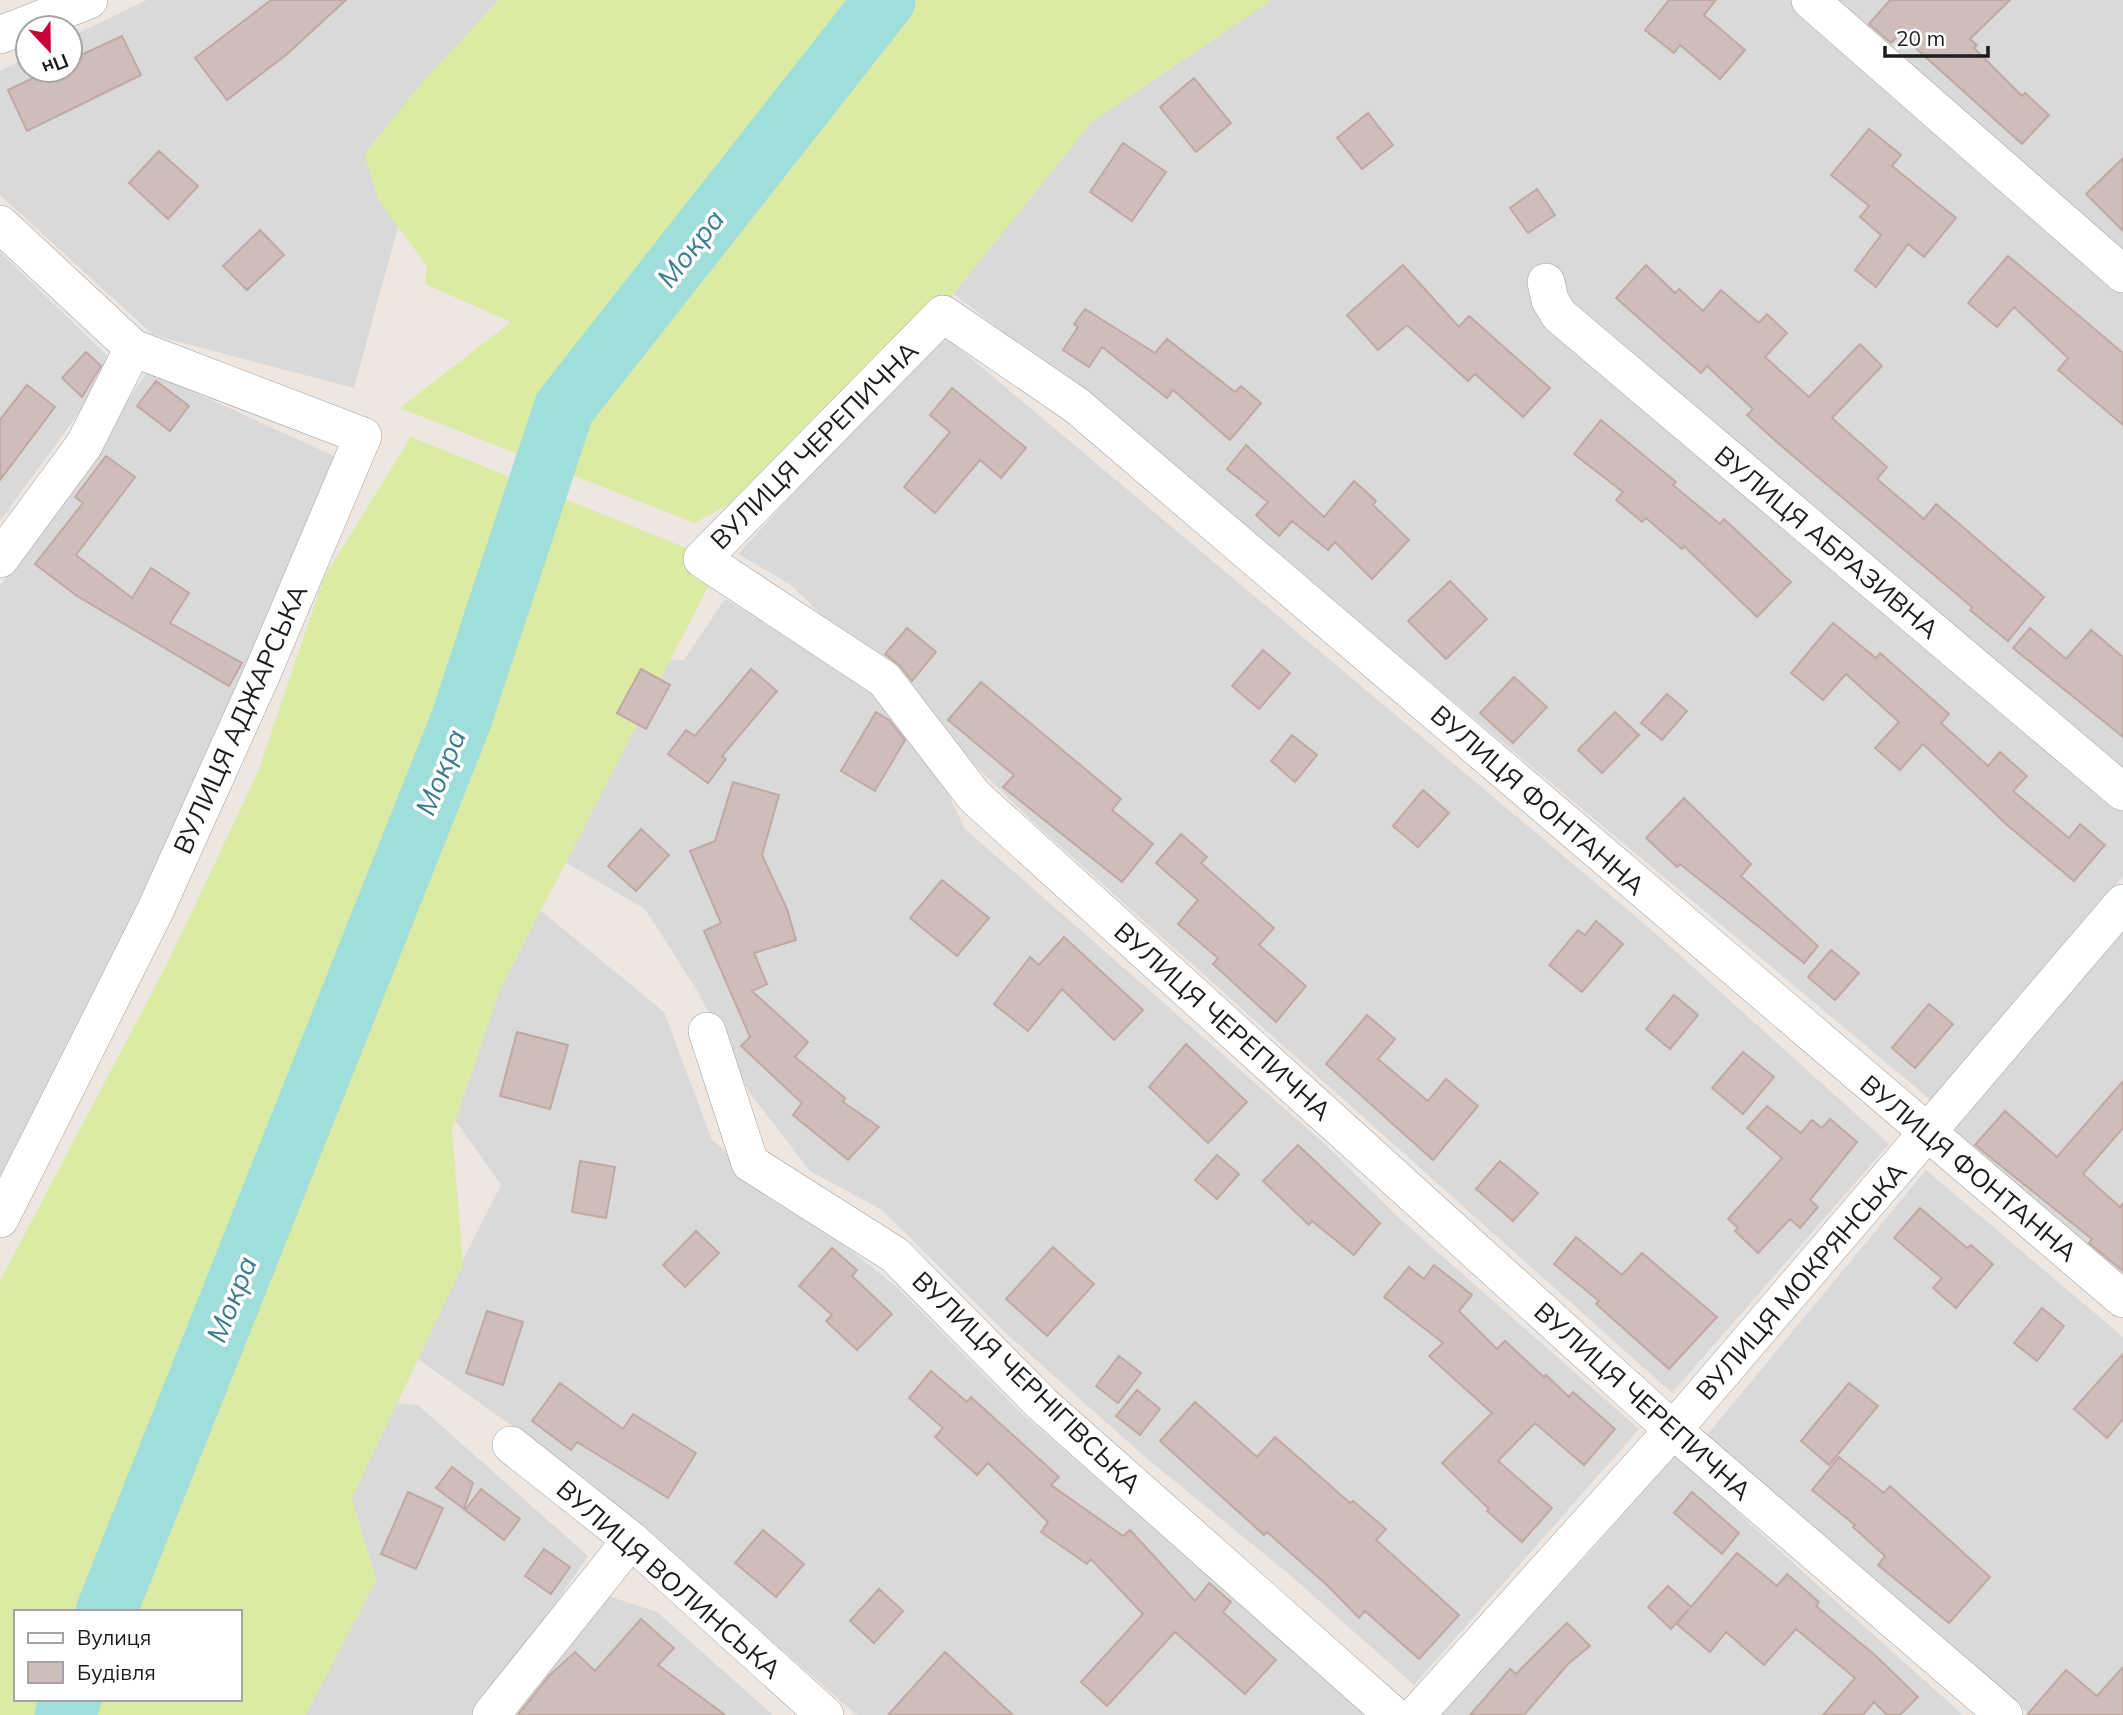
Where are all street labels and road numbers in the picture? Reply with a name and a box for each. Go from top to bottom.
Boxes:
street label: ВУЛИЦЯ ЧЕРЕПИЧНА [703,334,925,556]
street label: ВУЛИЦЯ АБРАЗИВНА [1708,438,1946,646]
street label: ВУЛИЦЯ АДЖАРСЬКА [166,579,314,859]
street label: ВУЛИЦЯ ФОНТАННА [1424,698,1652,902]
street label: ВУЛИЦЯ ЧЕРЕПИЧНА [1108,915,1338,1127]
street label: ВУЛИЦЯ ФОНТАННА [1854,1068,2084,1268]
street label: ВУЛИЦЯ МОКРЯНСЬКА [1689,1155,1913,1407]
street label: ВУЛИЦЯ ЧЕРНІГІВСЬКА [906,1264,1148,1500]
street label: ВУЛИЦЯ ЧЕРЕПИЧНА [1528,1295,1758,1507]
street label: ВУЛИЦЯ ВОЛИНСЬКА [550,1472,788,1686]

